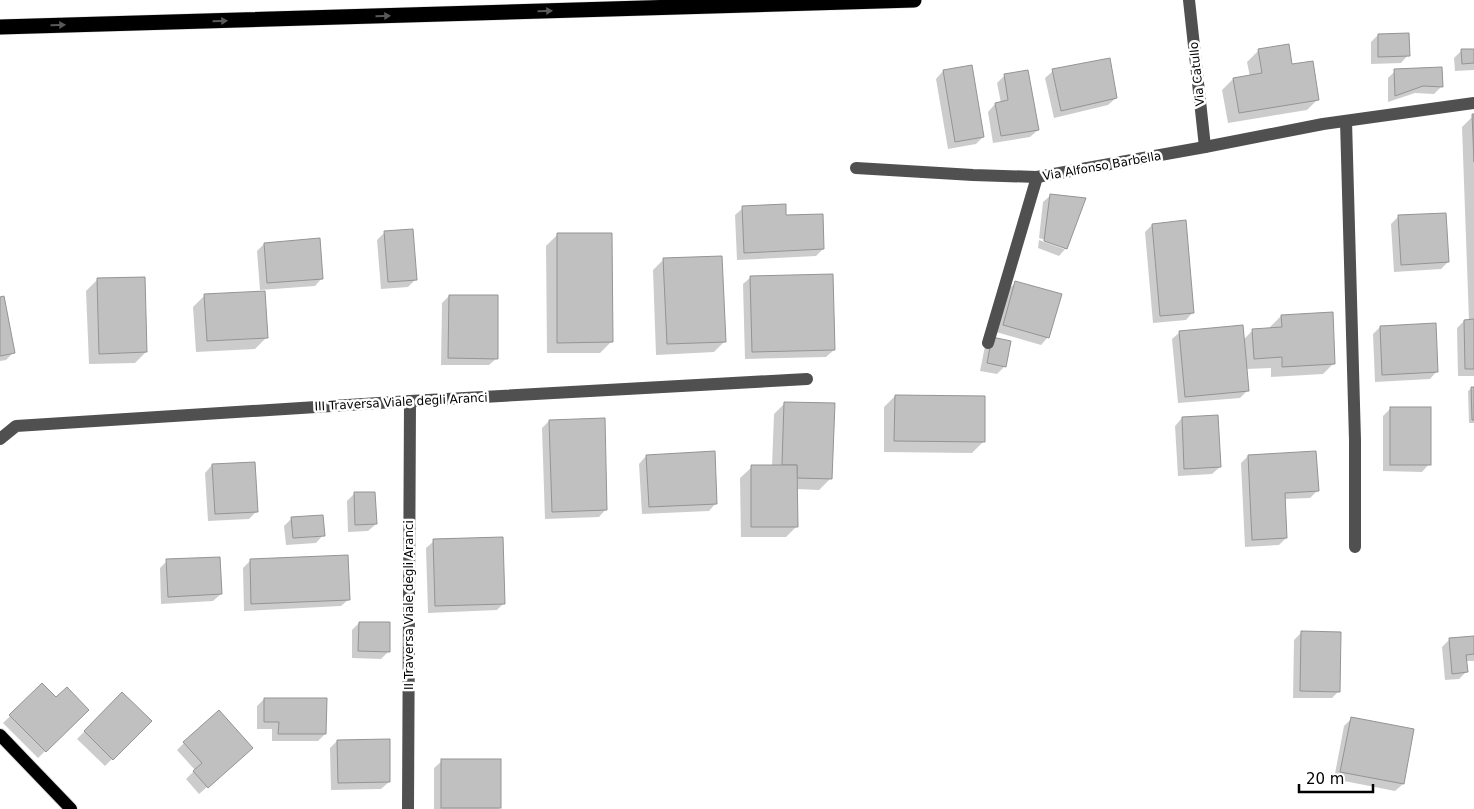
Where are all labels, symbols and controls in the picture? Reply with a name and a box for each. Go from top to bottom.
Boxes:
one-way arrow [537,7,553,15]
one-way arrow [375,12,391,20]
one-way arrow [212,16,228,24]
one-way arrow [50,21,66,29]
street label: Via Catullo [1187,41,1207,107]
street label: Via Alfonso Barbella [1042,149,1162,183]
street label: III Traversa Viale degli Aranci [314,390,488,414]
street label: II Traversa Viale degli Aranci [402,520,416,690]
scale bar [1299,762,1373,794]
text: 20 m [1306,770,1344,788]

